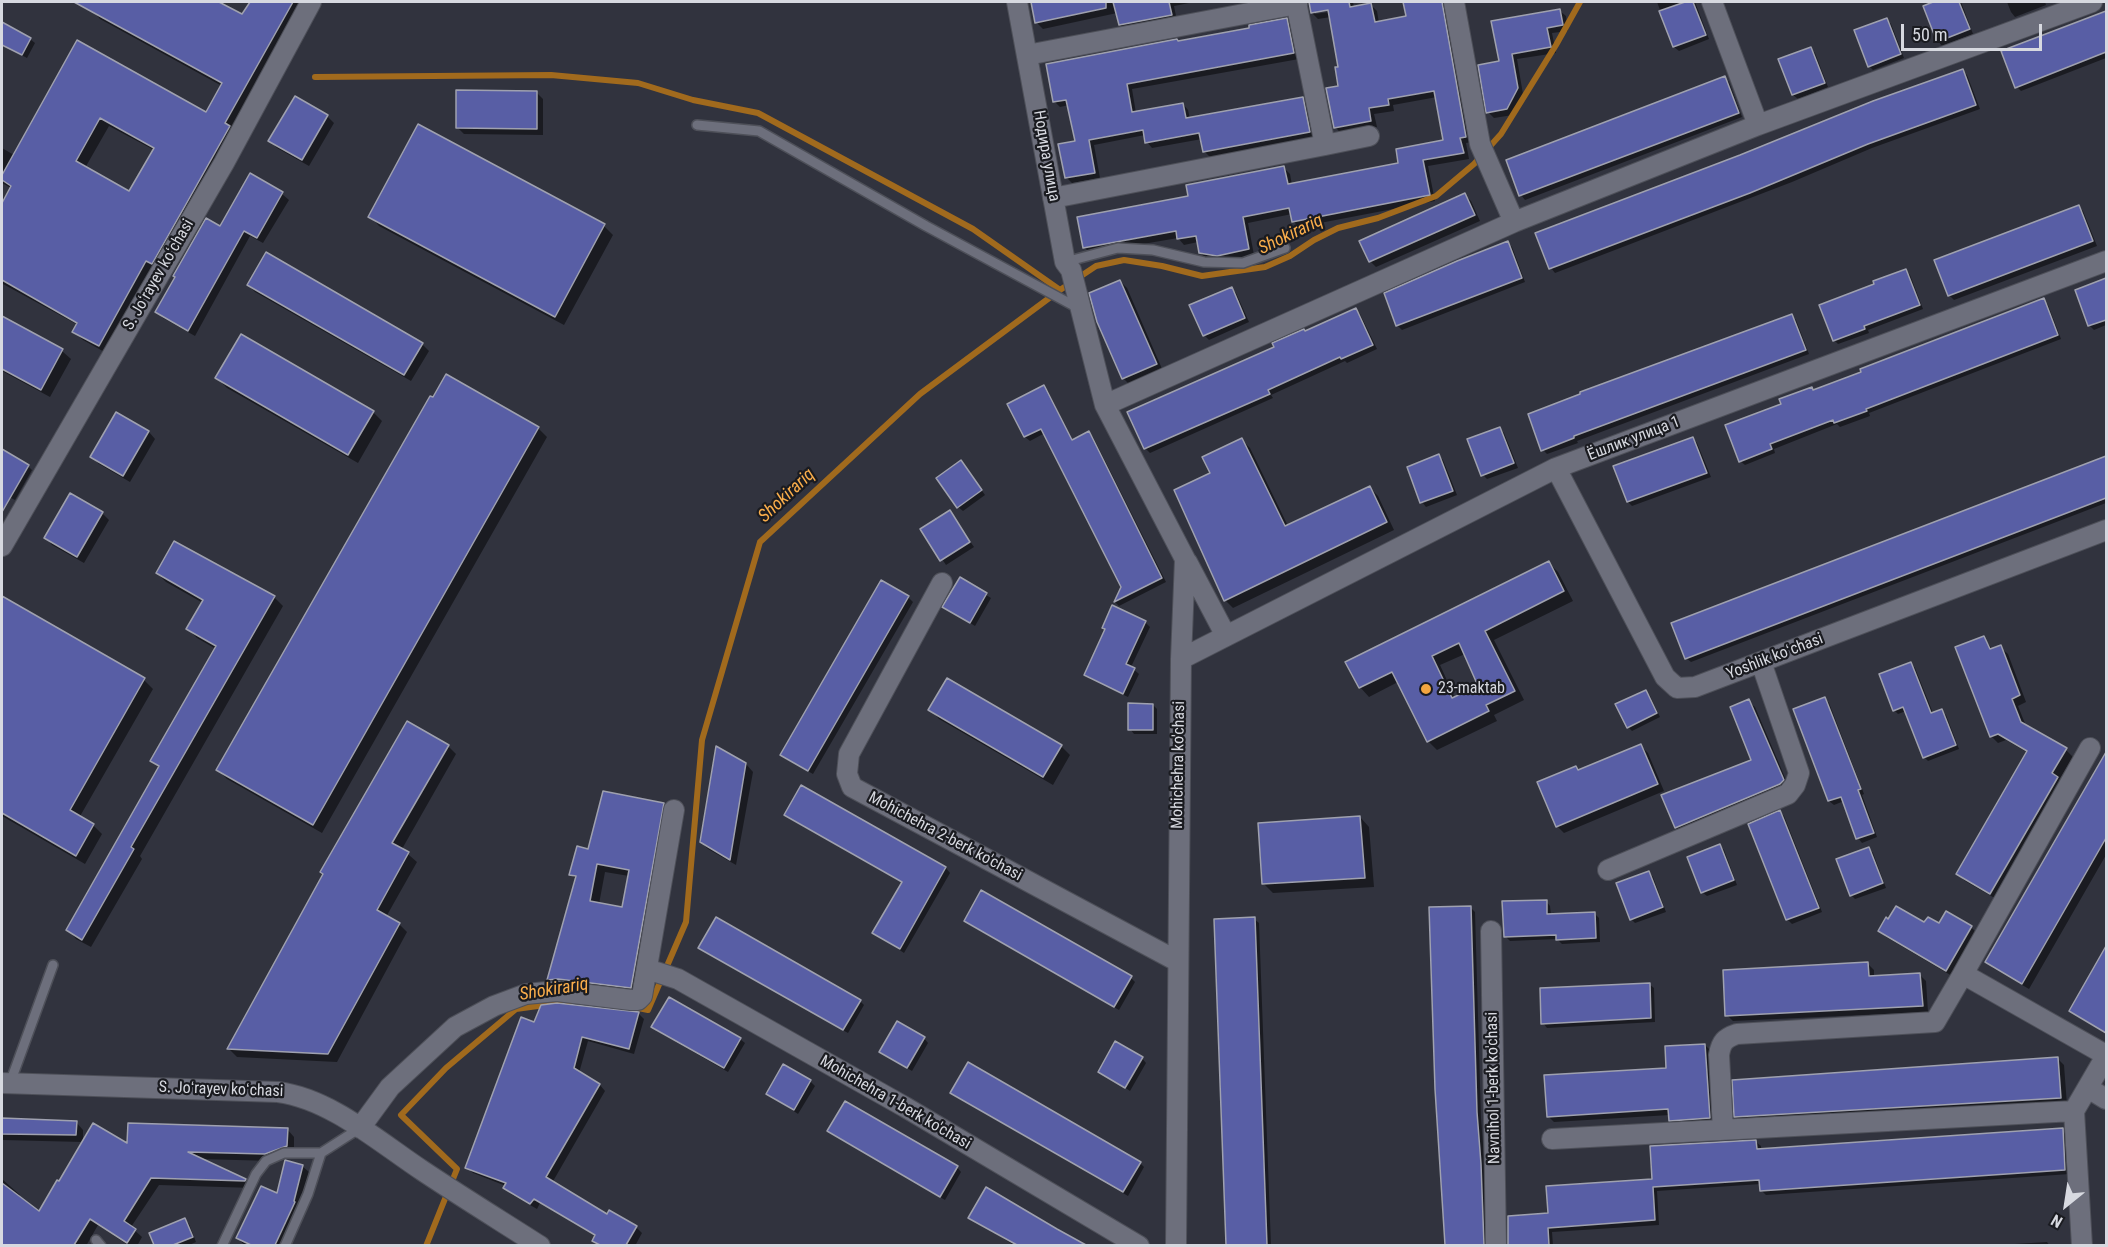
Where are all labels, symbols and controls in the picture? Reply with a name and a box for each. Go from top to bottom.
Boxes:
scale bar [1904,12,2045,50]
text: 50 m [1912,24,1947,45]
street label: Нодира улица [1029,109,1063,203]
water label: Shokirariq [1255,210,1327,260]
street label: S. Joʻrayev koʻchasi [120,216,198,334]
street label: Ёшлик улица 1 [1585,413,1683,465]
water label: Shokirariq [754,464,820,528]
street label: Yoshlik koʻchasi [1724,630,1826,684]
place label: 23-maktab [1438,679,1505,699]
marker: 23-maktab [1419,682,1433,696]
street label: Mohichehra ko'chasi [1168,701,1190,829]
street label: Mohichehra 2-berk ko'chasi [865,788,1025,886]
water label: Shokirariq [518,974,590,1006]
street label: Navnihol 1-berk ko'chasi [1483,1012,1505,1164]
street label: Mohichehra 1-berk ko'chasi [816,1052,974,1154]
street label: S. Joʻrayev koʻchasi [158,1078,284,1102]
north arrow [2036,1175,2096,1235]
text: N [2048,1210,2066,1232]

